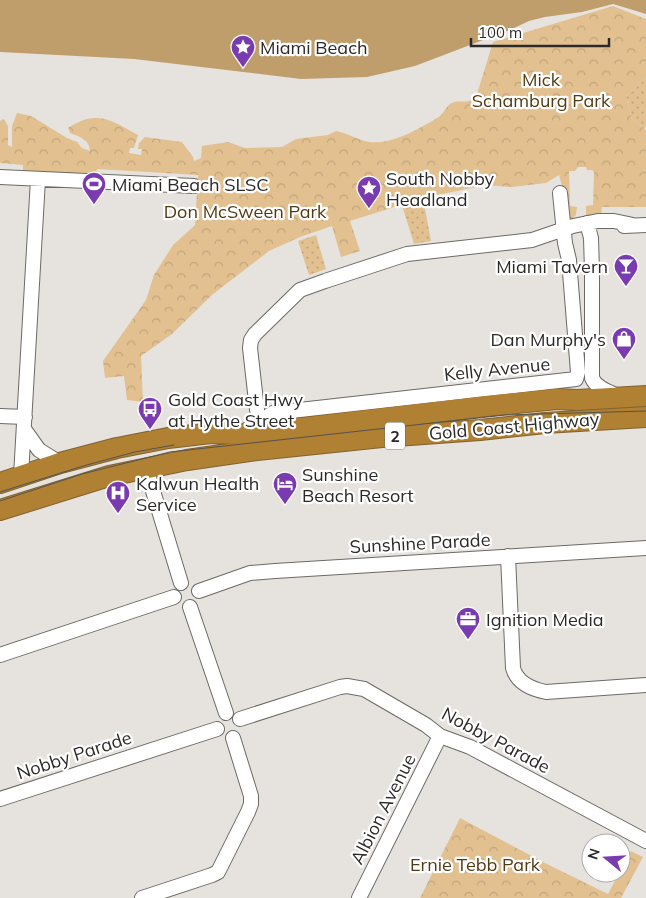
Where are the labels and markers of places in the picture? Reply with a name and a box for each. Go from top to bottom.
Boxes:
place icon: Miami Beach [230,34,256,68]
place label: Miami Beach [260,36,368,59]
place label: South Nobby Headland [386,167,495,211]
sports icon: Miami Beach SLSC [81,171,107,205]
place label: Miami Beach SLSC [112,173,269,196]
place icon: South Nobby Headland [356,175,382,209]
bar icon: Miami Tavern [613,253,639,287]
place label: Miami Tavern [496,255,608,278]
shop icon: Dan Murphy's [611,326,637,360]
place label: Dan Murphy's [490,328,606,351]
place label: Gold Coast Hwy at Hythe Street [168,388,303,432]
bus stop icon: Gold Coast Hwy at Hythe Street [137,396,163,430]
place label: Sunshine Beach Resort [302,463,414,507]
hotel icon: Sunshine Beach Resort [272,471,298,505]
place label: Kalwun Health Service [136,472,259,516]
hospital icon: Kalwun Health Service [105,480,131,514]
office icon: Ignition Media [455,606,481,640]
place label: Ignition Media [486,608,604,631]

